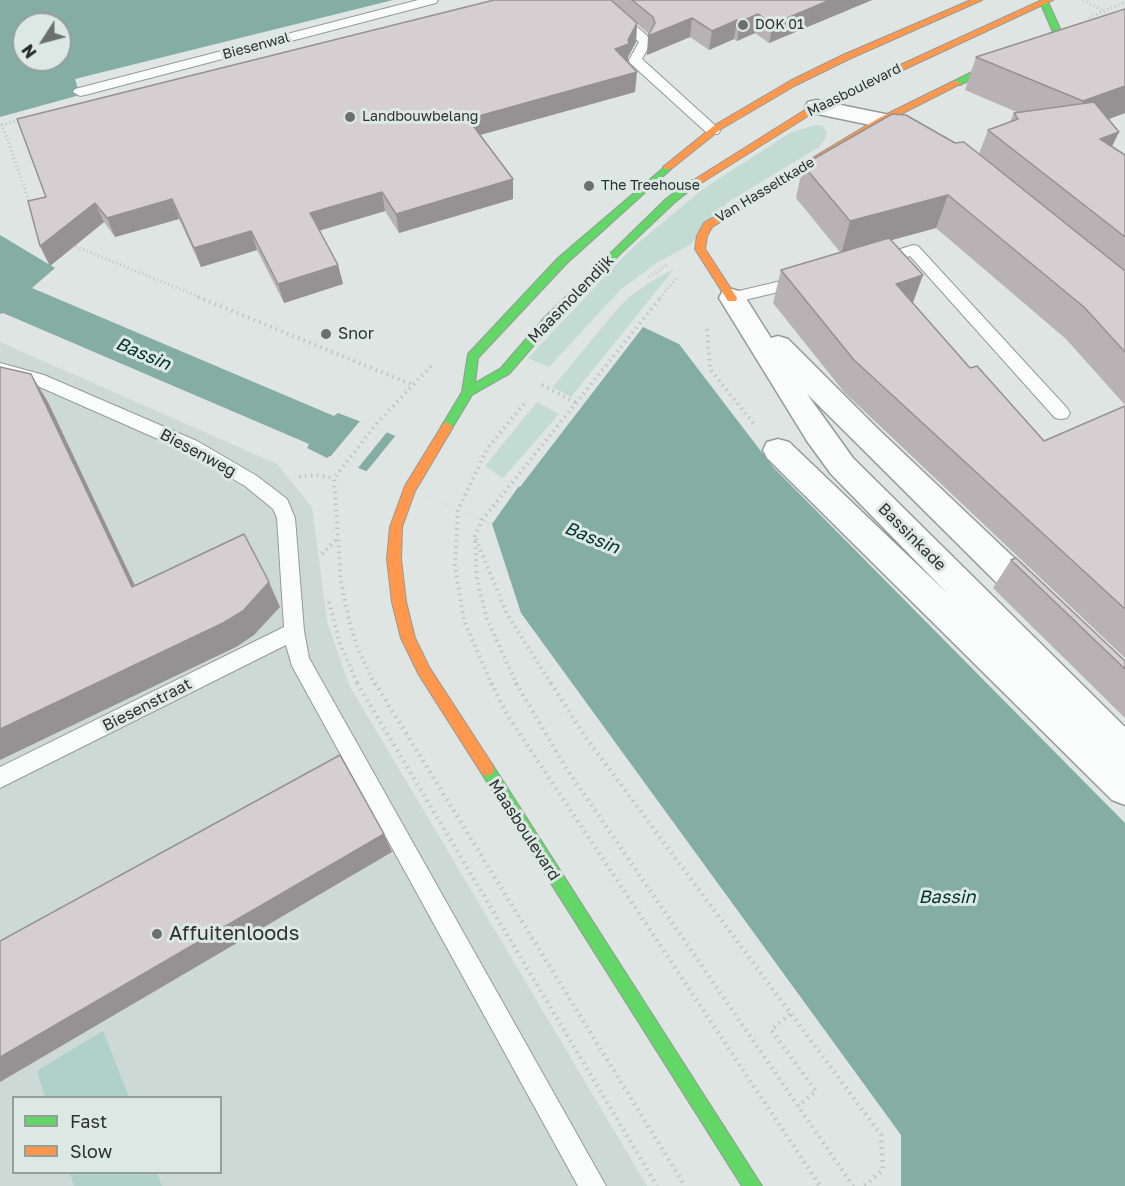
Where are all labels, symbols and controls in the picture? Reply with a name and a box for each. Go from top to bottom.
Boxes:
north arrow [12,12,72,72]
place label: DOK 01 [755,17,804,33]
marker: DOK 01 [736,18,750,32]
street label: Biesenwal [221,29,291,63]
text: N [17,41,41,62]
street label: Maasboulevard [804,60,904,120]
place label: Landbouwbelang [362,109,478,125]
marker: Landbouwbelang [343,110,357,124]
street label: Van Hasseltkade [713,154,817,226]
place label: The Treehouse [601,178,700,194]
marker: The Treehouse [582,179,596,193]
street label: Maasmolendijk [524,251,618,347]
place label: Snor [338,324,374,344]
marker: Snor [319,327,333,341]
water label: Bassin [112,333,174,375]
street label: Biesenweg [157,425,239,481]
street label: Bassinkade [874,499,950,575]
water label: Bassin [561,517,623,559]
street label: Biesenstraat [99,674,195,736]
street label: Maasboulevard [484,776,564,884]
water label: Bassin [918,886,976,908]
place label: Affuitenloods [169,922,299,946]
marker: Affuitenloods [150,927,164,941]
legend [12,1096,222,1174]
text: Fast [70,1110,107,1132]
text: Slow [70,1140,112,1162]

